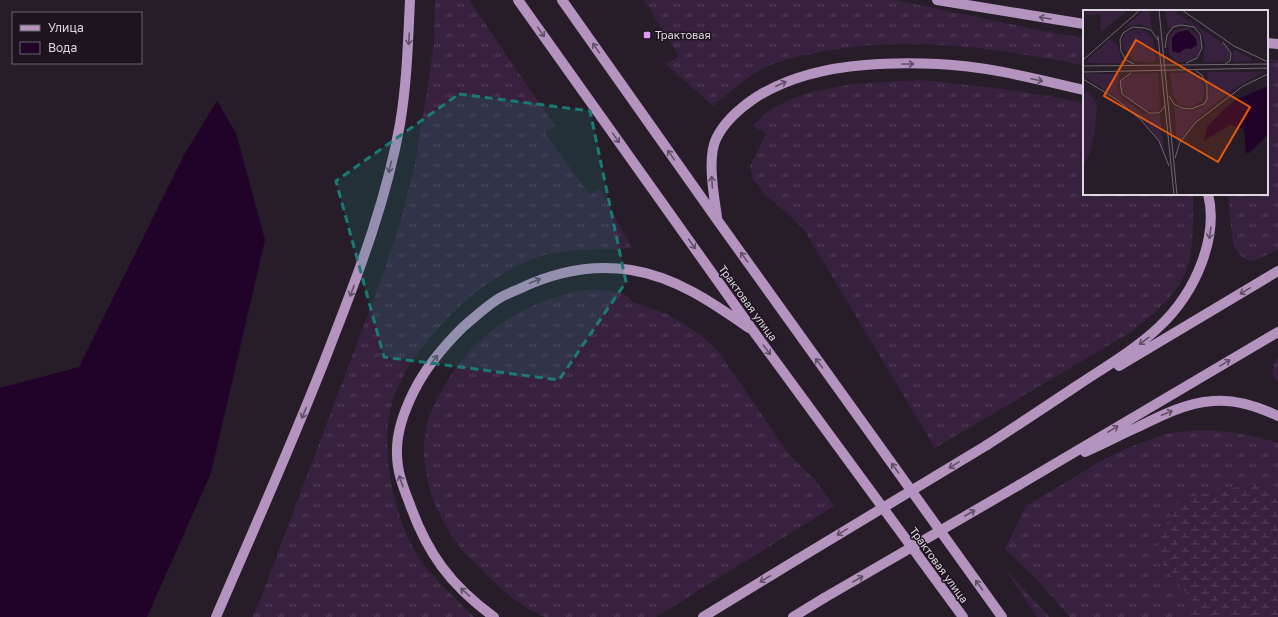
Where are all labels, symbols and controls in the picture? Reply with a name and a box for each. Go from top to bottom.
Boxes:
inset map [1083,10,1268,195]
legend [12,12,142,64]
one-way arrow [1039,13,1052,21]
text: Улица [48,20,84,35]
one-way arrow [537,26,545,37]
place label: Трактовая [655,28,711,41]
marker: Трактовая [642,30,652,40]
one-way arrow [405,32,412,45]
text: Вода [48,40,77,55]
one-way arrow [592,43,600,54]
one-way arrow [901,60,914,68]
one-way arrow [1030,76,1043,84]
one-way arrow [774,80,786,87]
one-way arrow [612,132,620,143]
one-way arrow [667,149,675,160]
one-way arrow [386,161,393,174]
one-way arrow [709,176,716,189]
one-way arrow [1206,226,1214,239]
one-way arrow [687,238,696,249]
one-way arrow [740,252,748,263]
street label: Трактовая улица [716,262,780,343]
one-way arrow [528,277,540,285]
one-way arrow [347,285,355,297]
one-way arrow [1239,287,1251,295]
one-way arrow [1138,337,1149,345]
one-way arrow [763,344,771,355]
one-way arrow [429,354,438,365]
one-way arrow [815,357,824,368]
one-way arrow [1219,359,1231,367]
one-way arrow [300,406,308,418]
one-way arrow [1161,409,1173,416]
one-way arrow [1107,425,1119,433]
one-way arrow [948,462,960,470]
one-way arrow [891,463,899,474]
one-way arrow [397,474,404,487]
one-way arrow [964,509,976,517]
street label: Трактовая улица [907,524,971,605]
one-way arrow [836,529,848,537]
one-way arrow [852,574,864,582]
one-way arrow [760,575,771,583]
one-way arrow [975,580,983,591]
one-way arrow [460,588,470,597]

